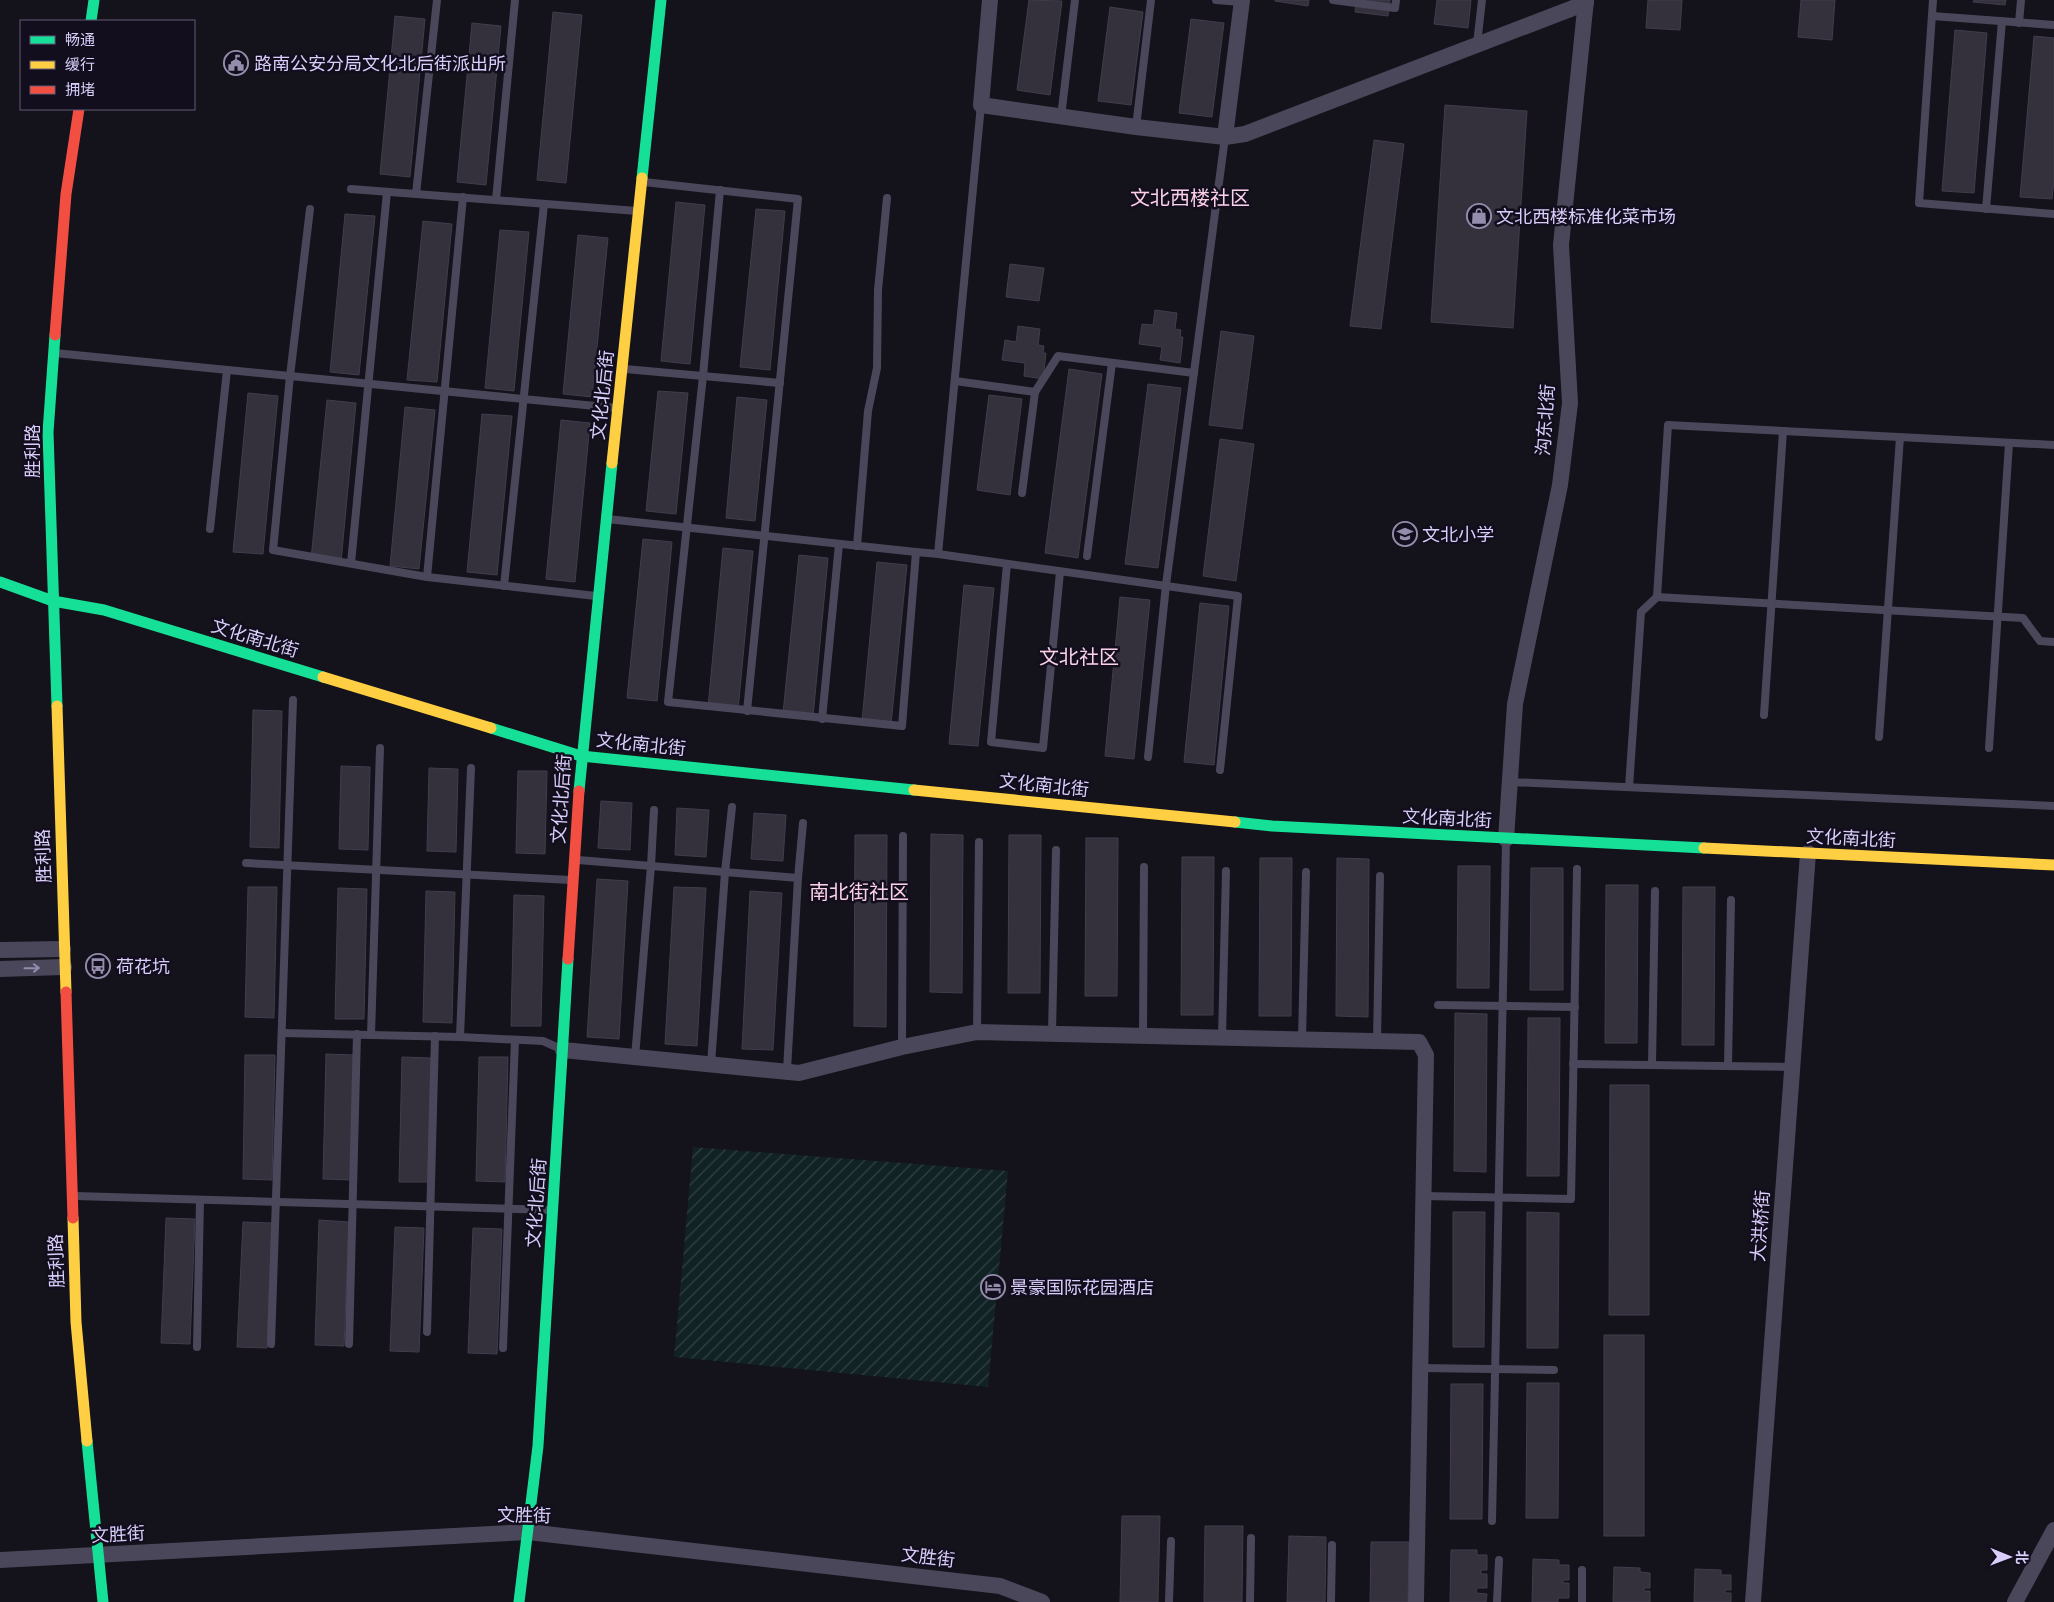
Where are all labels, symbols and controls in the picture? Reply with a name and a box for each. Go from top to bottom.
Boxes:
legend [20,20,195,110]
text: 畅通 [65,30,95,49]
public building icon: 路南公安分局文化北后街派出所 [223,50,249,76]
place label: 路南公安分局文化北后街派出所 [254,52,506,75]
text: 缓行 [65,55,95,74]
text: 拥堵 [65,80,95,99]
district label: 文北西楼社区 [1130,184,1250,211]
shop icon: 文北西楼标准化菜市场 [1466,203,1492,229]
place label: 文北西楼标准化菜市场 [1496,205,1676,228]
street label: 文化北后街 [586,349,618,441]
street label: 沟东北街 [1531,383,1559,457]
street label: 胜利路 [21,424,44,478]
school or university icon: 文北小学 [1392,521,1418,547]
place label: 文北小学 [1422,523,1494,546]
street label: 文化南北街 [209,614,301,662]
district label: 文北社区 [1039,643,1119,670]
street label: 文化南北街 [595,728,687,760]
street label: 文化北后街 [546,753,576,845]
street label: 文化南北街 [998,769,1090,801]
street label: 文化南北街 [1401,804,1493,832]
street label: 文化南北街 [1805,824,1897,852]
street label: 胜利路 [31,829,55,883]
district label: 南北街社区 [809,878,909,905]
bus stop icon: 荷花坑 [85,953,111,979]
place label: 荷花坑 [116,955,170,978]
one-way arrow [24,963,40,973]
street label: 文化北后街 [521,1157,551,1249]
street label: 大洪桥街 [1746,1189,1774,1263]
street label: 胜利路 [44,1234,68,1288]
hotel icon: 景豪国际花园酒店 [980,1274,1006,1300]
place label: 景豪国际花园酒店 [1010,1276,1154,1299]
street label: 文胜街 [497,1503,551,1527]
street label: 文胜街 [90,1521,146,1547]
north arrow [1984,1532,2034,1582]
street label: 文胜街 [900,1542,956,1572]
text: 北 [2013,1550,2031,1564]

